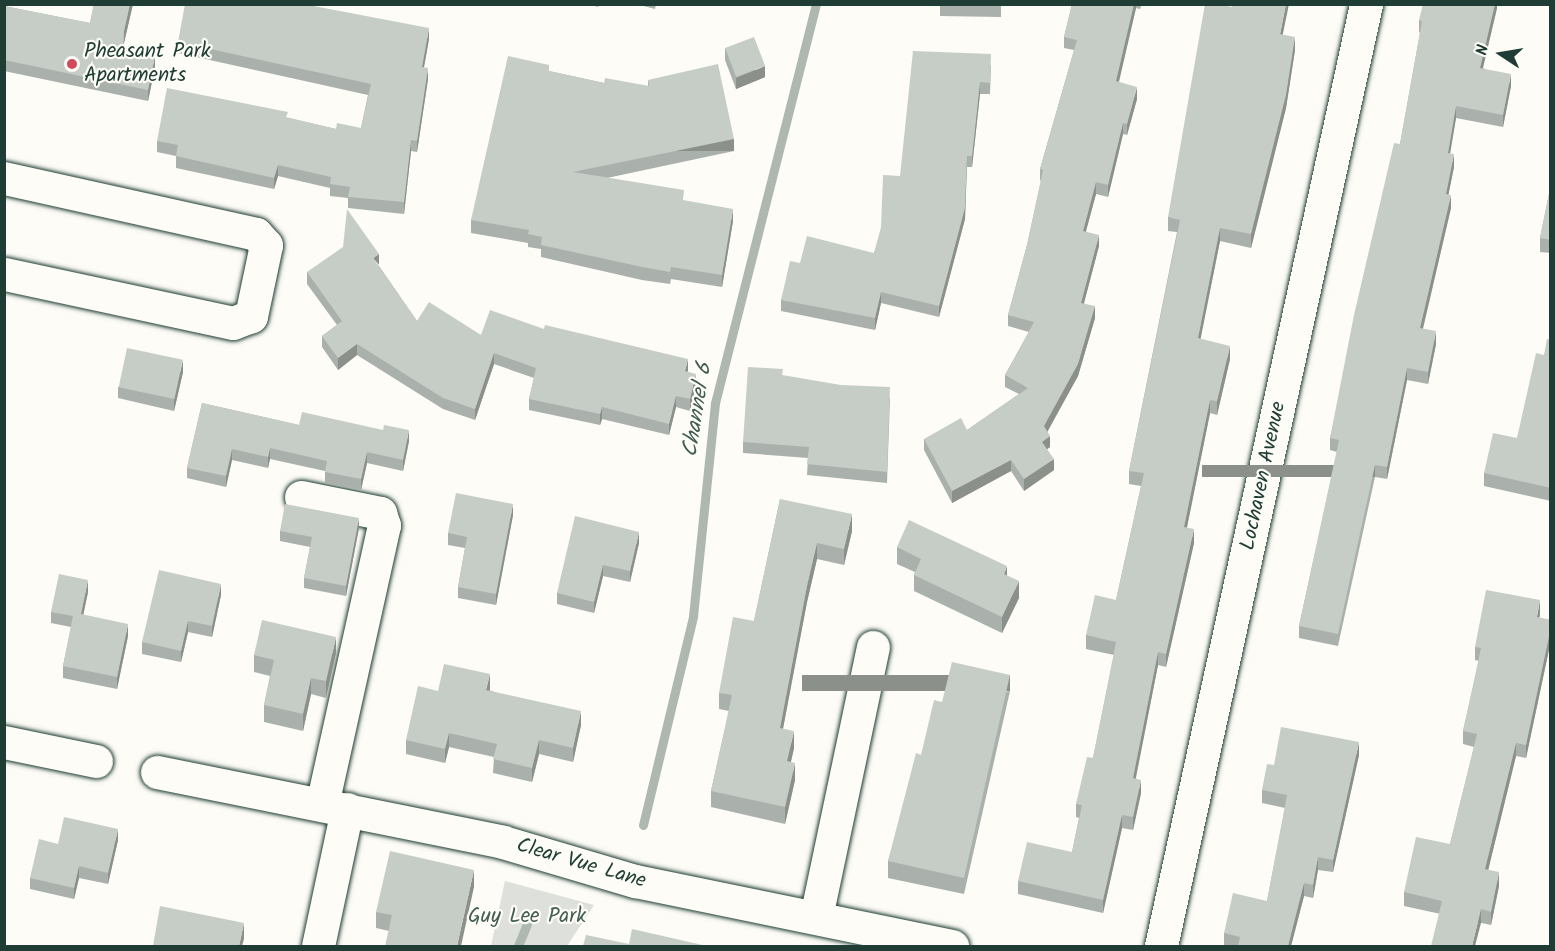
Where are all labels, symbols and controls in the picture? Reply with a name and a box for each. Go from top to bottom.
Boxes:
north arrow [1471,24,1531,84]
place label: Pheasant Park Apartments [84,39,211,89]
text: N [1470,43,1496,58]
marker: Pheasant Park Apartments [65,57,79,71]
water label: Channel 6 [678,361,718,459]
street label: Lochaven Avenue [1236,399,1292,553]
street label: Clear Vue Lane [513,833,649,895]
park label: Guy Lee Park [468,904,586,930]

